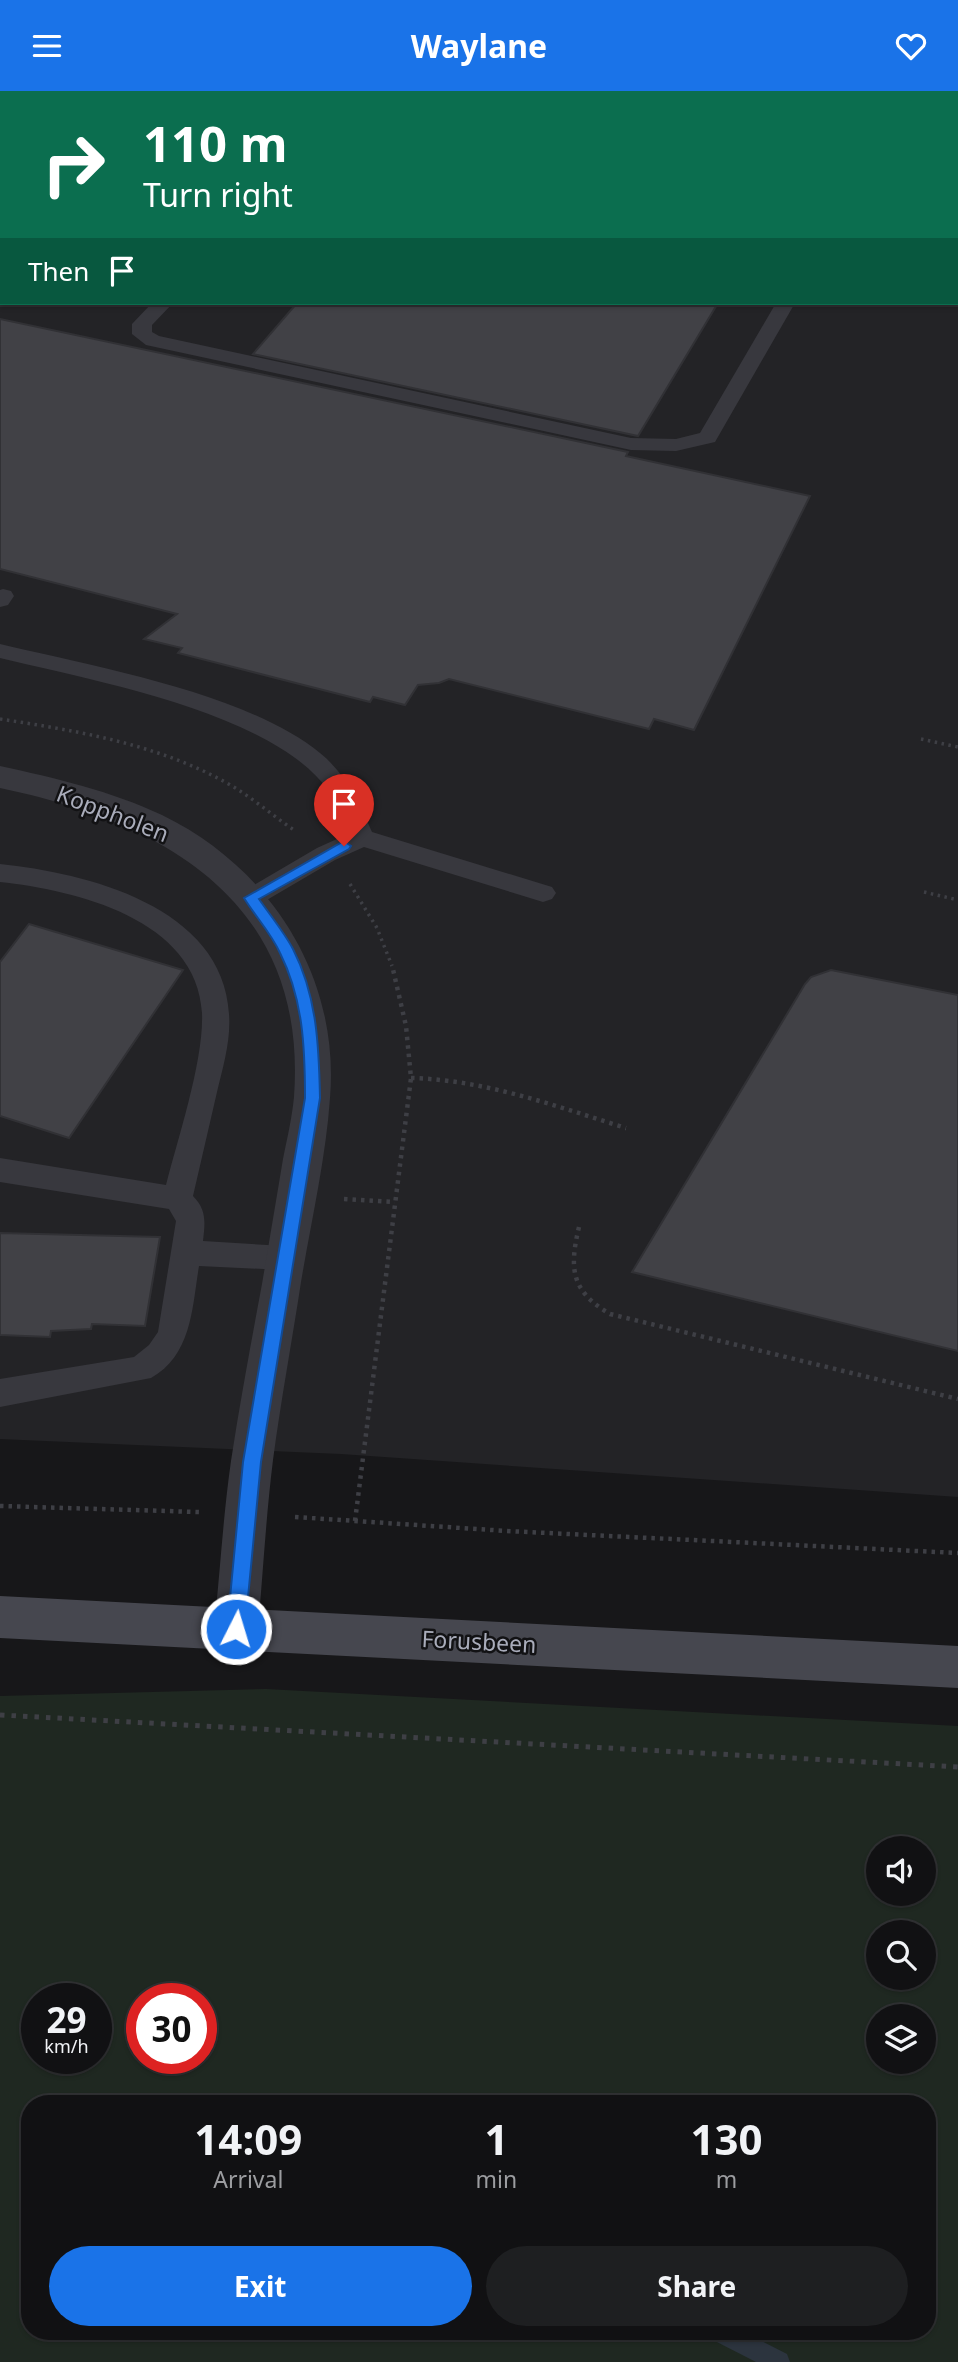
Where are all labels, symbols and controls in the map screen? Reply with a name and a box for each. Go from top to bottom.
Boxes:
text: Waylane [411,24,547,67]
icon: menu [28,27,66,65]
icon: heart [892,27,930,65]
text: 110 m [143,110,288,176]
icon: right [28,119,119,210]
text: Turn right [143,173,293,216]
icon: arrive [103,252,141,290]
text: Then [28,253,89,289]
pin [314,774,374,846]
street label: Koppholen [52,777,174,849]
icon: arrive [325,785,363,823]
position arrow [199,1592,273,1666]
street label: Forusbeen [421,1622,537,1660]
map controls [866,1836,936,2074]
button: sound [866,1836,936,1906]
button: search [866,1920,936,1990]
speed limit sign: 30 [126,1983,217,2074]
text: 29 [46,1996,87,2043]
button: layers [866,2004,936,2074]
text: km/h [44,2034,89,2058]
text: 14:09 [194,2110,302,2167]
text: 1 [484,2110,508,2167]
text: 130 [691,2110,763,2167]
text: Arrival [213,2163,283,2195]
text: min [476,2163,517,2195]
text: m [716,2163,737,2195]
button: Exit [49,2246,472,2326]
button: Share [486,2246,908,2326]

